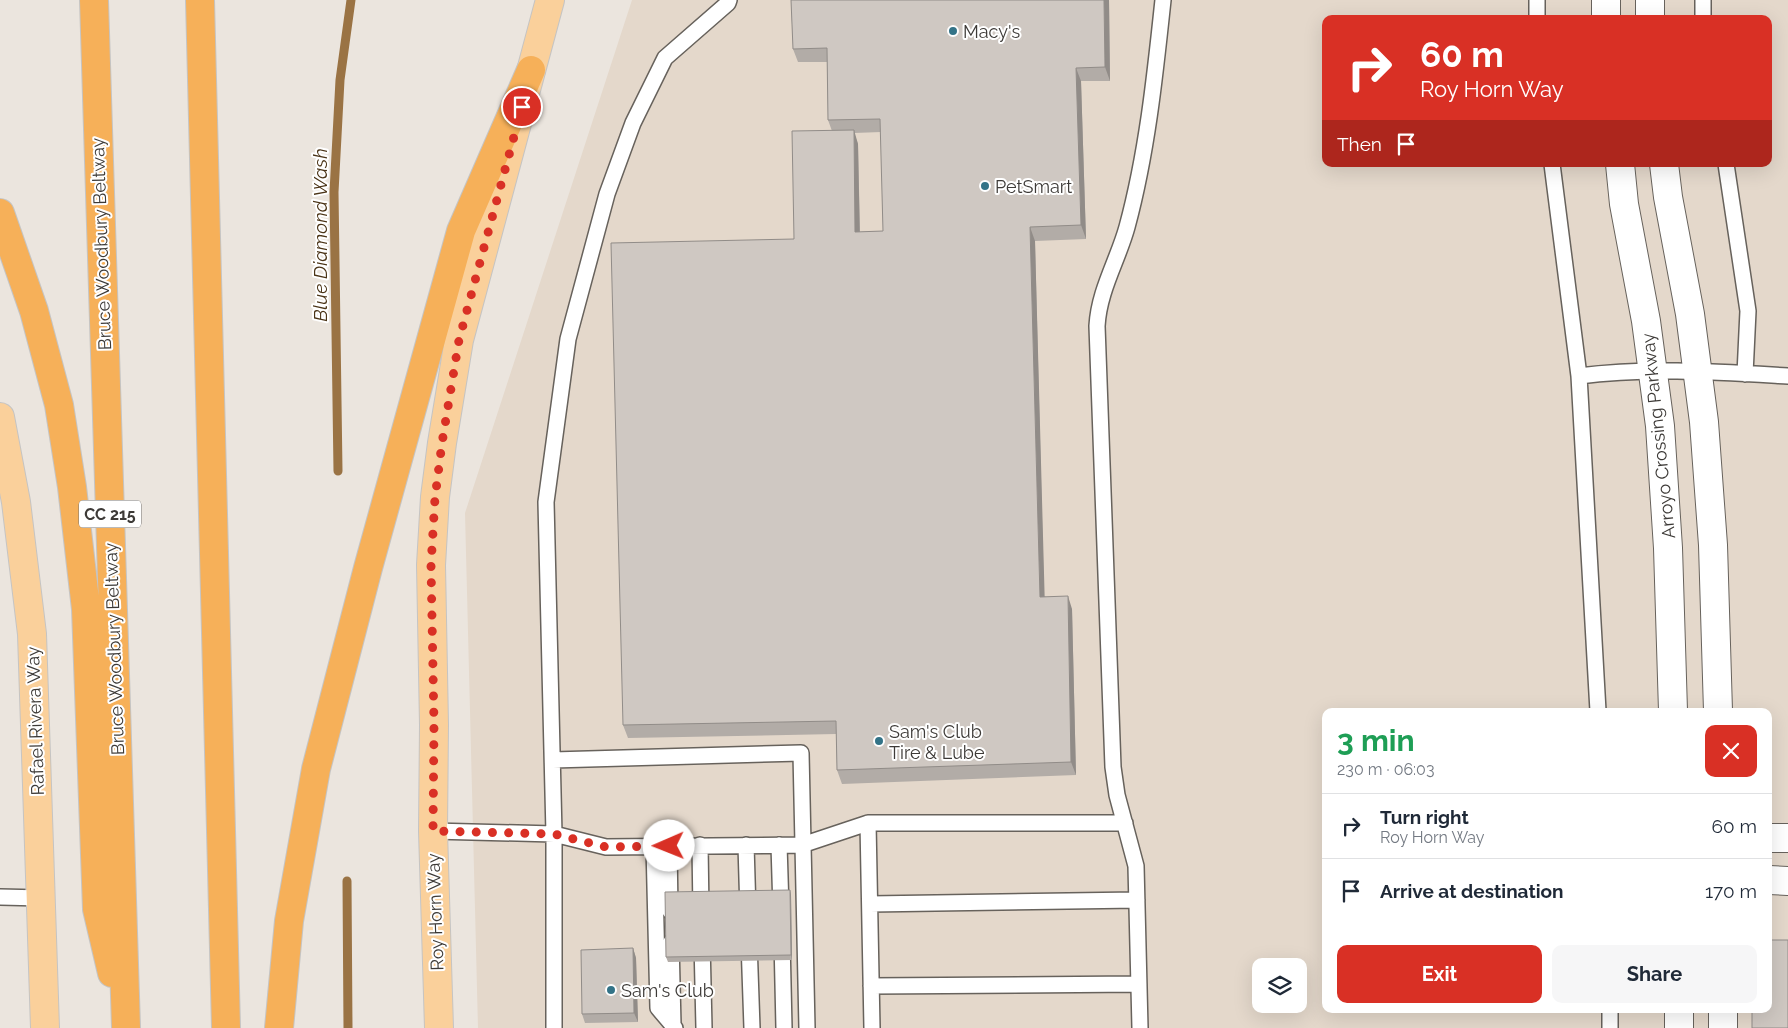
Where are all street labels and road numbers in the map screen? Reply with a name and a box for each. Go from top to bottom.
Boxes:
street label: Bruce Woodbury Beltway [87,137,115,351]
street label: Arroyo Crossing Parkway [1637,332,1679,540]
road number: CC 215 [79,500,141,528]
street label: Bruce Woodbury Beltway [100,542,128,756]
street label: Rafael Rivera Way [22,646,48,796]
street label: Roy Horn Way [422,853,448,971]

